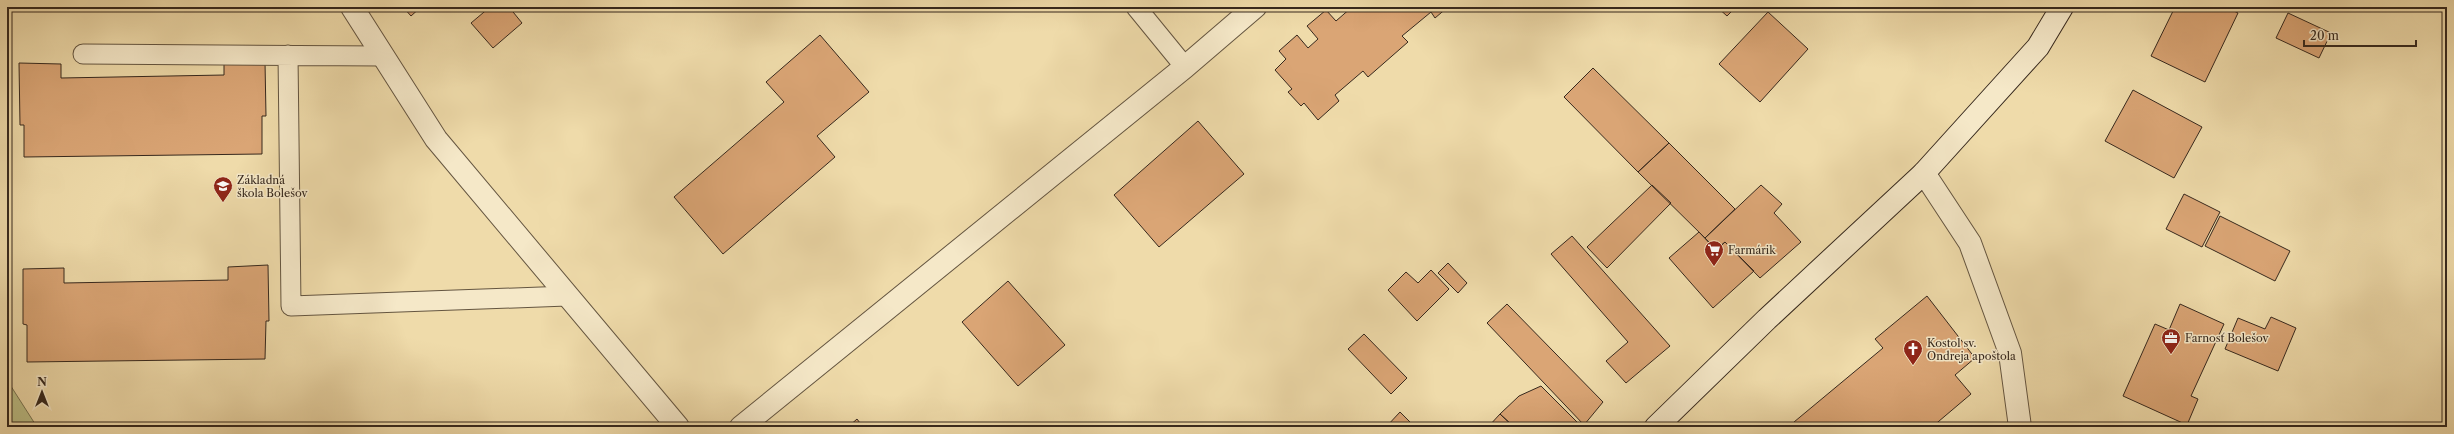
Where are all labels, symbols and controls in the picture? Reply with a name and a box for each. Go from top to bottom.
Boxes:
scale bar [2304,22,2416,48]
text: 20 m [2310,28,2339,43]
place label: Základná škola Bolešov [237,173,308,200]
school or university icon: Základná škola Bolešov [212,175,234,203]
supermarket icon: Farmárik [1703,239,1725,267]
place label: Farmárik [1728,243,1776,257]
office icon: Farnosť Bolešov [2160,327,2182,355]
place label: Farnosť Bolešov [2185,331,2269,345]
place label: Kostol sv. Ondreja apoštola [1927,336,2016,363]
church icon: Kostol sv. Ondreja apoštola [1902,338,1924,366]
north arrow [22,372,62,412]
text: N [37,375,47,389]

